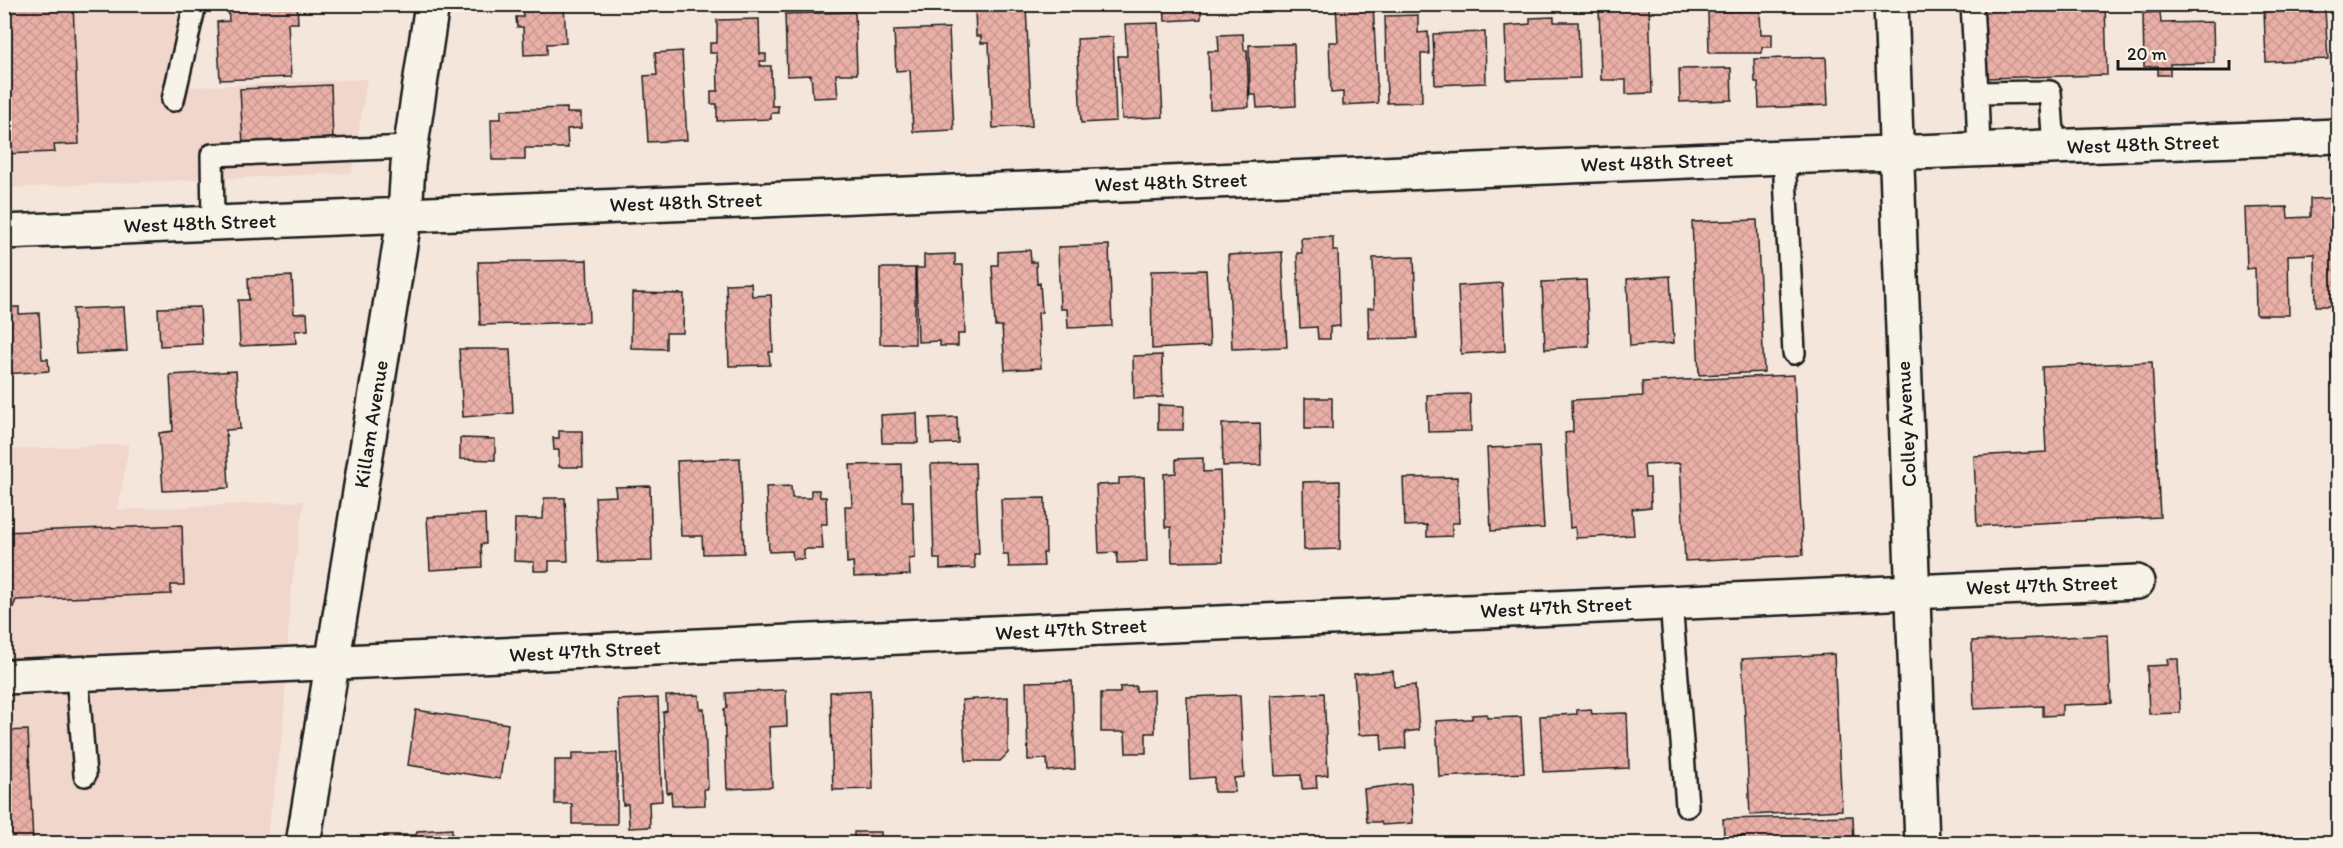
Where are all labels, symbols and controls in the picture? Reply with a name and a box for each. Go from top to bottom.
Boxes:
scale bar [2118,33,2229,71]
text: 20 m [2127,43,2167,65]
street label: West 48th Street [2066,128,2220,159]
street label: West 48th Street [1580,146,1734,177]
street label: West 48th Street [1094,166,1248,197]
street label: West 48th Street [609,186,763,217]
street label: West 48th Street [123,207,277,238]
street label: Killam Avenue [348,358,393,490]
street label: Colley Avenue [1890,360,1921,488]
street label: West 47th Street [1966,569,2118,600]
street label: West 47th Street [1479,590,1633,623]
street label: West 47th Street [994,612,1148,645]
street label: West 47th Street [508,634,662,667]

